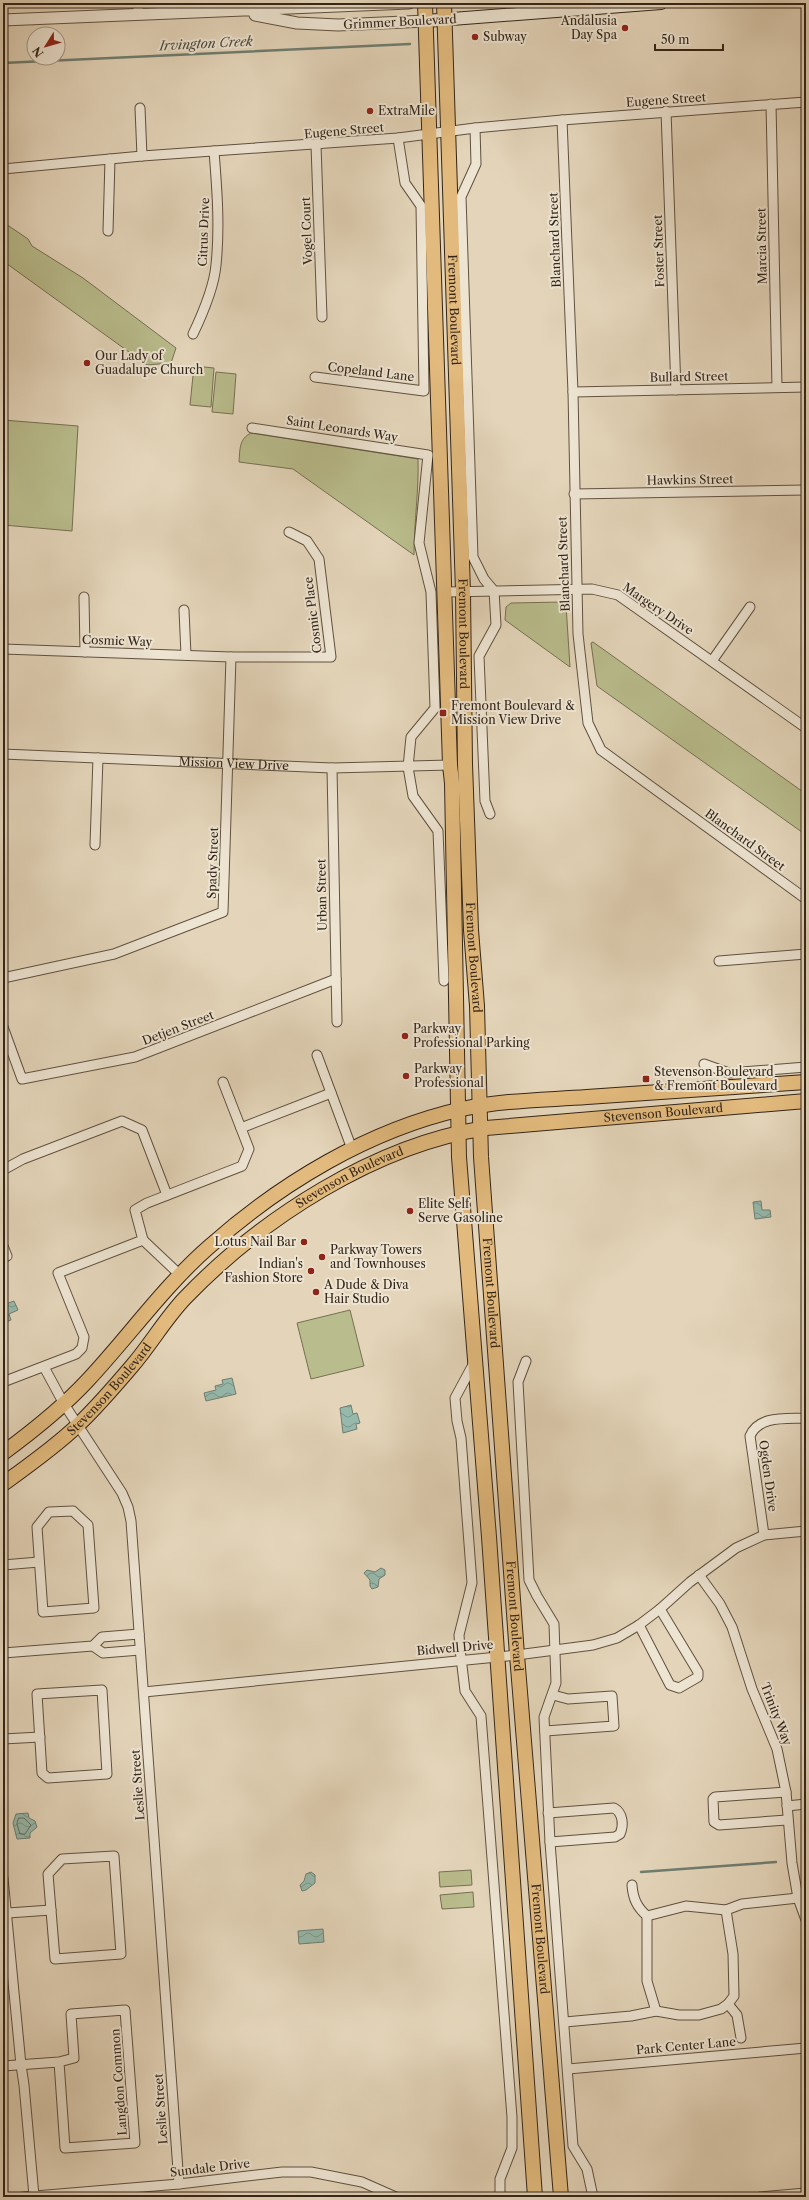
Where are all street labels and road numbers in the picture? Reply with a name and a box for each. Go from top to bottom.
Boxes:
street label: Grimmer Boulevard [343,11,458,32]
street label: Eugene Street [625,89,707,110]
street label: Eugene Street [303,119,385,141]
street label: Blanchard Street [545,191,564,288]
street label: Vogel Court [298,196,315,266]
street label: Citrus Drive [195,197,212,267]
street label: Marcia Street [753,207,770,284]
street label: Foster Street [650,214,667,288]
street label: Fremont Boulevard [445,254,464,366]
street label: Copeland Lane [327,359,415,384]
street label: Bullard Street [650,368,729,385]
street label: Saint Leonards Way [285,412,399,445]
street label: Hawkins Street [647,471,734,488]
street label: Blanchard Street [554,515,573,612]
street label: Cosmic Place [300,576,325,654]
street label: Fremont Boulevard [456,578,472,690]
street label: Margery Drive [620,579,697,638]
street label: Cosmic Way [82,632,153,649]
street label: Mission View Drive [178,753,290,773]
street label: Blanchard Street [702,806,789,874]
street label: Spady Street [204,826,221,899]
street label: Urban Street [313,858,330,931]
street label: Fremont Boulevard [463,902,485,1014]
street label: Detjen Street [140,1007,216,1048]
street label: Stevenson Boulevard [603,1100,724,1125]
street label: Stevenson Boulevard [292,1143,406,1211]
street label: Fremont Boulevard [480,1237,503,1349]
street label: Stevenson Boulevard [64,1339,155,1439]
street label: Ogden Drive [756,1439,781,1513]
street label: Fremont Boulevard [503,1560,526,1673]
street label: Bidwell Drive [416,1637,494,1658]
street label: Trinity Way [758,1680,795,1748]
street label: Leslie Street [127,1748,147,1821]
street label: Fremont Boulevard [529,1883,553,1996]
street label: Langdon Common [107,2028,130,2136]
street label: Park Center Lane [636,2034,737,2057]
street label: Leslie Street [150,2072,170,2145]
street label: Sundale Drive [169,2155,251,2180]

